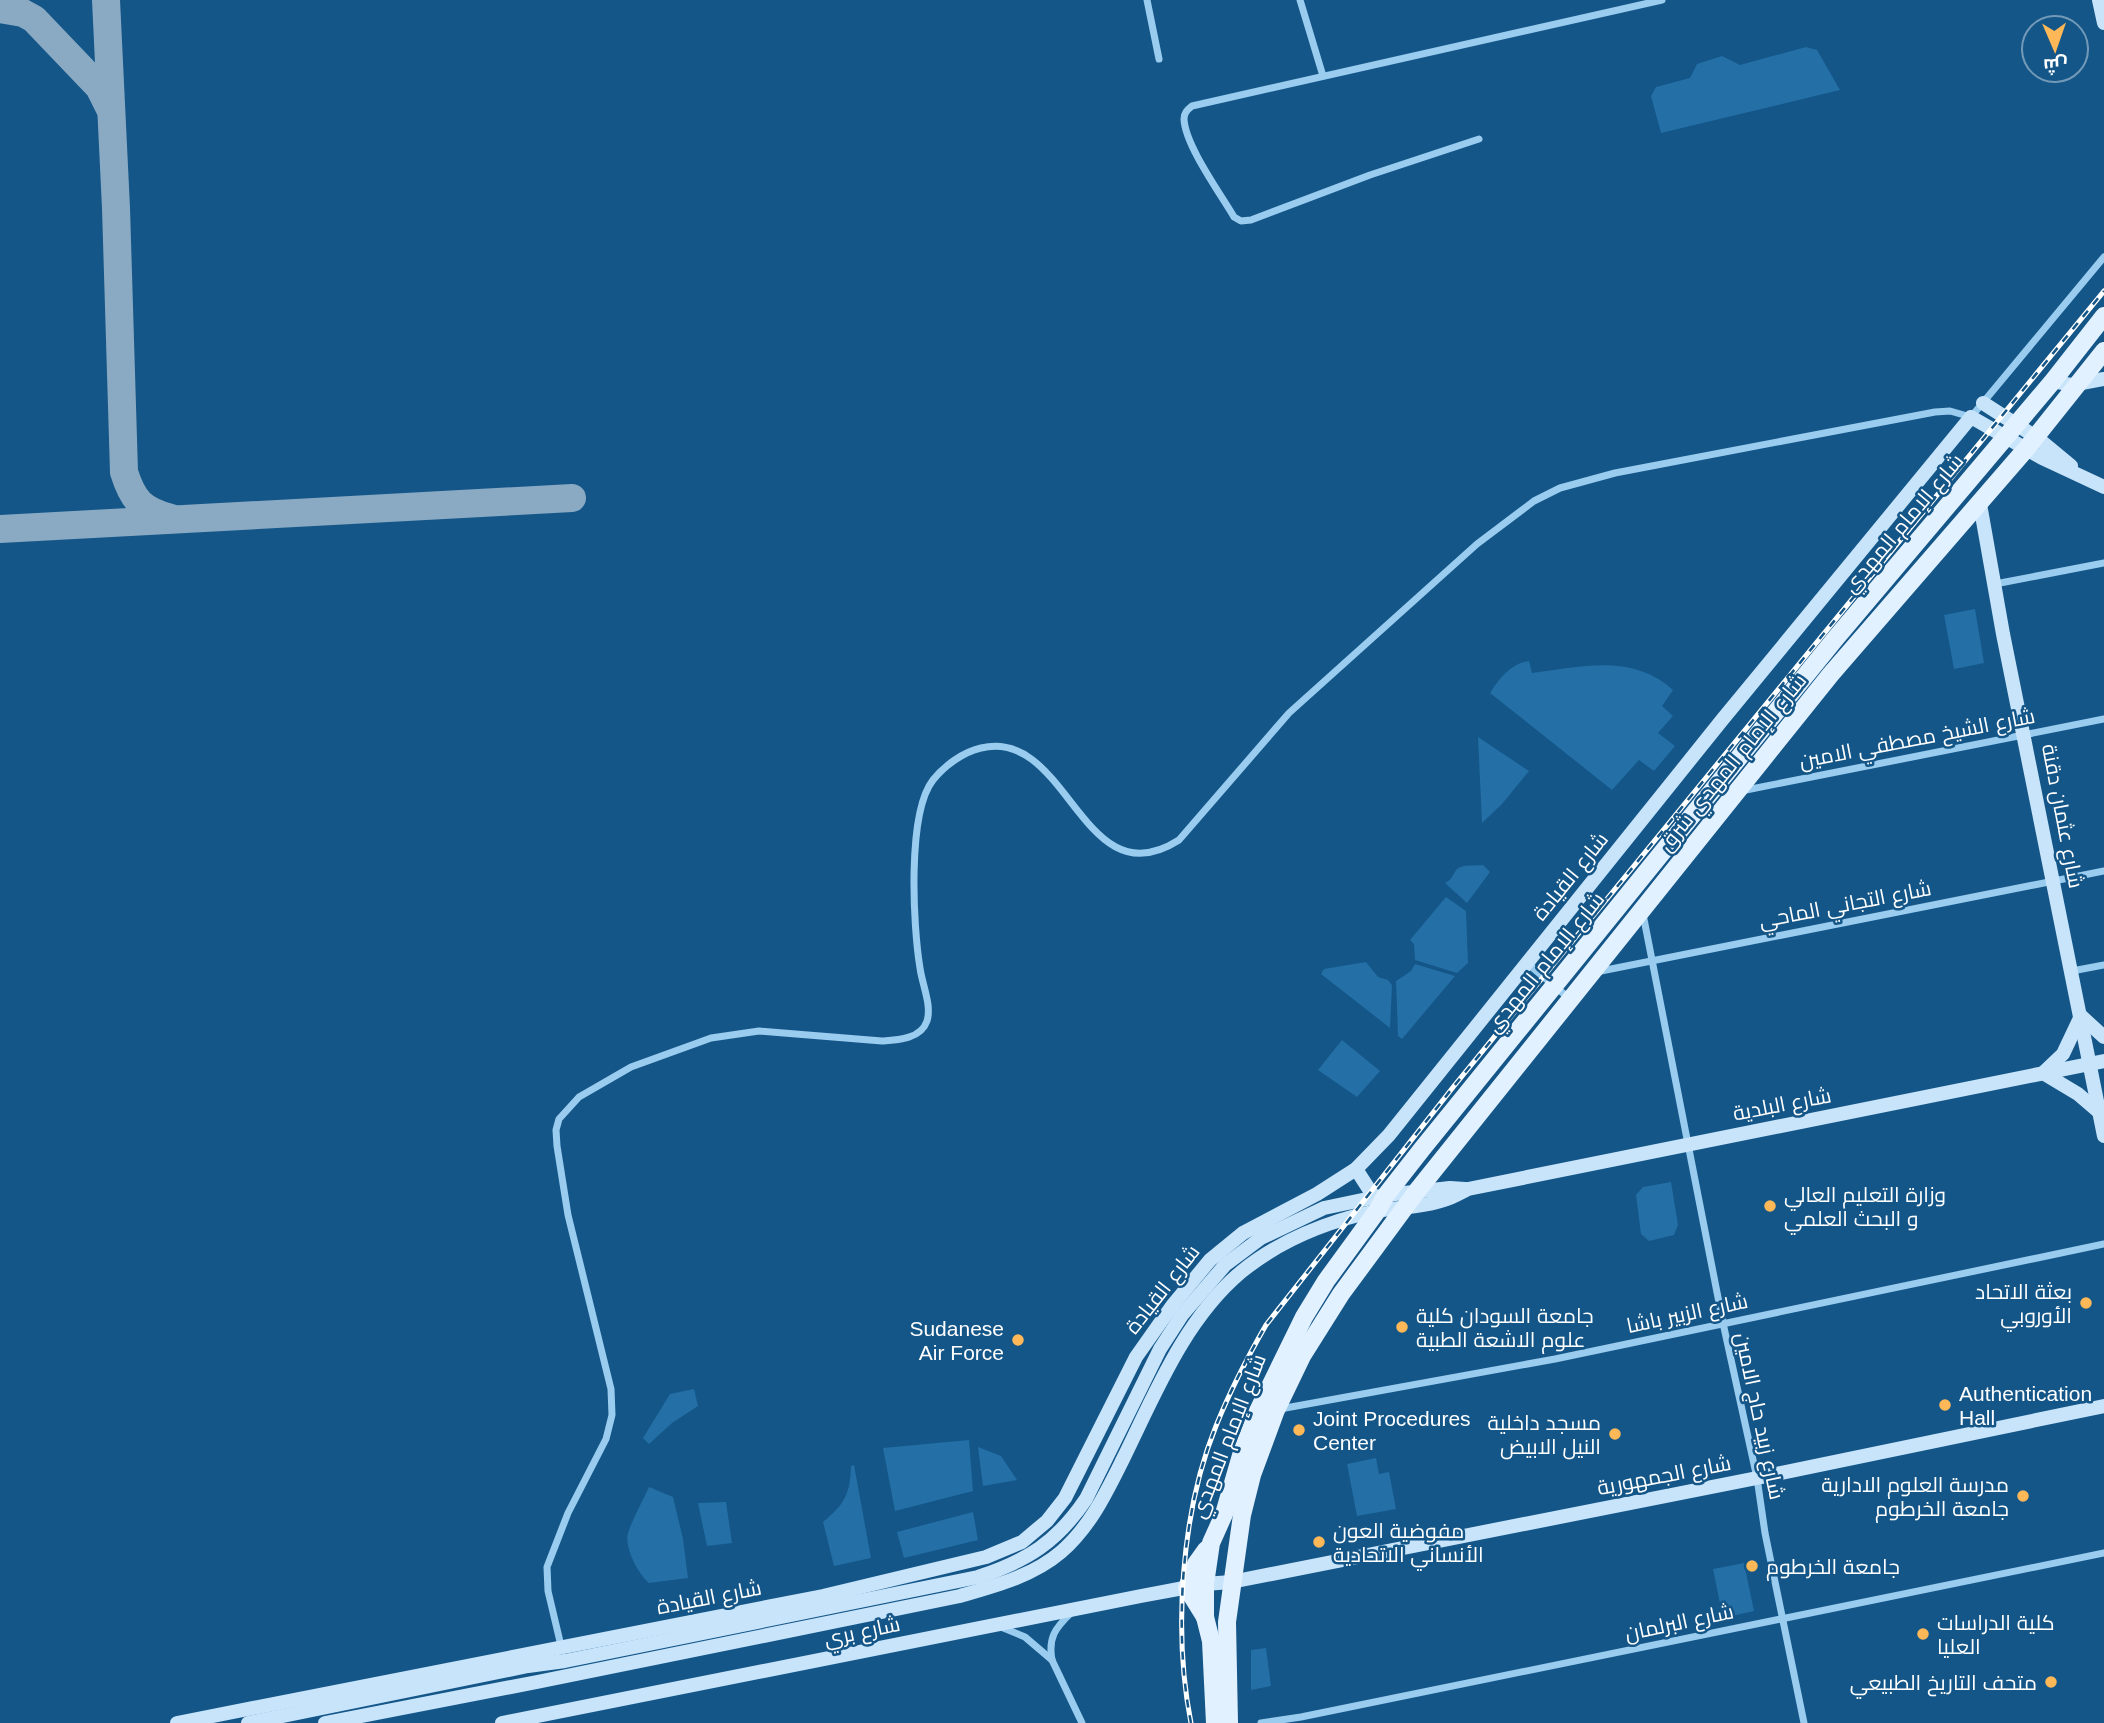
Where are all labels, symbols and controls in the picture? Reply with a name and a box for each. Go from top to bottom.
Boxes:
north arrow [2020,14,2090,84]
text: ش [2043,54,2068,76]
street label: شارع الإمام المهدي [1838,449,1972,600]
street label: شارع الإمام المهدي شرق [1653,669,1814,858]
street label: شارع الشيخ مصطفي الامين [1797,704,2038,777]
street label: شارع عثمان دقنة [2035,742,2088,891]
street label: شارع القيادة [1528,828,1615,926]
street label: شارع التجاني الماحي [1757,876,1934,937]
street label: شارع الإمام المهدي [1481,887,1613,1040]
street label: شارع البلدية [1731,1083,1834,1128]
place label: وزارة التعليم العالي و البحث العلمي [1784,1183,1946,1235]
marker: وزارة التعليم العالي و البحث العلمي [1762,1198,1778,1214]
street label: شارع القيادة [1120,1240,1206,1340]
place label: بعثة الاتحاد الأوروبي [1975,1280,2072,1332]
street label: شارع الزبير باشا [1624,1289,1750,1340]
marker: بعثة الاتحاد الأوروبي [2078,1295,2094,1311]
place label: جامعة السودان كلية علوم الاشعة الطبية [1416,1304,1594,1354]
place label: Sudanese Air Force [909,1317,1004,1364]
marker: جامعة السودان كلية علوم الاشعة الطبية [1394,1319,1410,1335]
street label: شارع زبيد حاج الامين [1728,1330,1789,1502]
marker: Sudanese Air Force [1010,1332,1026,1348]
street label: شارع الإمام المهدي [1186,1351,1275,1523]
place label: Authentication Hall [1959,1382,2092,1429]
marker: Authentication Hall [1937,1397,1953,1413]
place label: Joint Procedures Center [1313,1407,1471,1454]
place label: مسجد داخلية النيل الابيض [1488,1411,1601,1460]
marker: Joint Procedures Center [1291,1422,1307,1438]
marker: مسجد داخلية النيل الابيض [1607,1426,1623,1442]
street label: شارع الجمهورية [1595,1451,1733,1502]
place label: مدرسة العلوم الادارية جامعة الخرطوم [1821,1473,2009,1523]
marker: مدرسة العلوم الادارية جامعة الخرطوم [2015,1488,2031,1504]
place label: مفوضية العون الأنساني الاتحادية [1333,1519,1484,1571]
marker: مفوضية العون الأنساني الاتحادية [1311,1534,1327,1550]
place label: جامعة الخرطوم [1766,1555,1900,1581]
marker: جامعة الخرطوم [1744,1558,1760,1574]
street label: شارع القيادة [655,1576,764,1621]
street label: شارع البرلمان [1623,1599,1736,1648]
place label: كلية الدراسات العليا [1937,1611,2055,1658]
street label: شارع بري [822,1612,903,1655]
marker: كلية الدراسات العليا [1915,1626,1931,1642]
place label: متحف التاريخ الطبيعي [1850,1671,2037,1699]
marker: متحف التاريخ الطبيعي [2043,1674,2059,1690]

